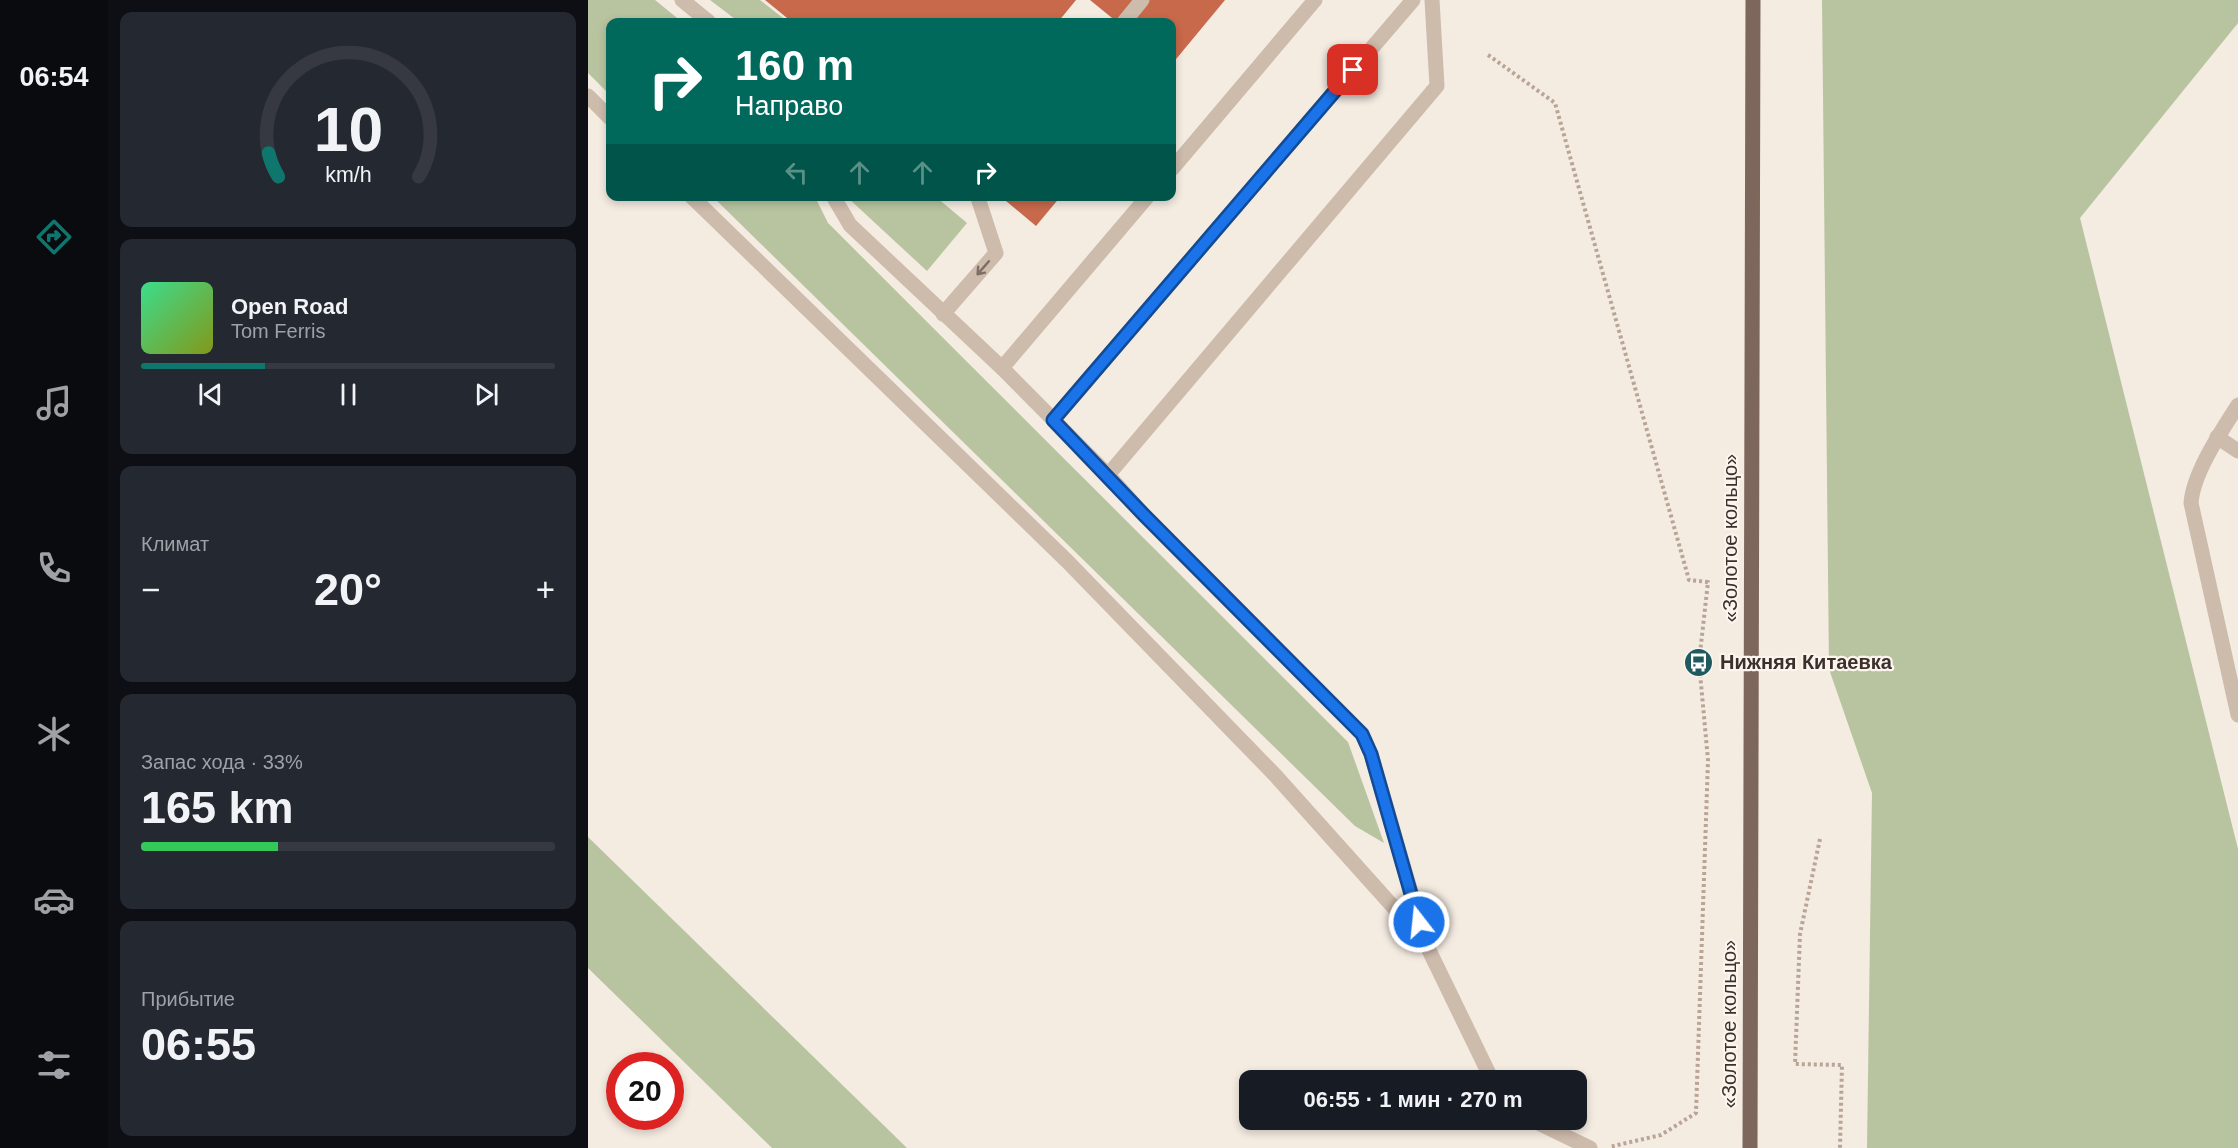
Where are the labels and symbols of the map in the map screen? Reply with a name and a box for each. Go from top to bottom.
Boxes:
pin [1327,44,1378,95]
one-way arrow [976,260,990,275]
street label: «Золотое кольцо» [1719,454,1741,622]
bus stop icon: Нижняя Китаевка [1683,646,1715,678]
place label: Нижняя Китаевка [1720,651,1893,673]
position arrow [1387,890,1451,954]
street label: «Золотое кольцо» [1718,940,1740,1108]
speed limit sign: 20 [606,1052,684,1130]

